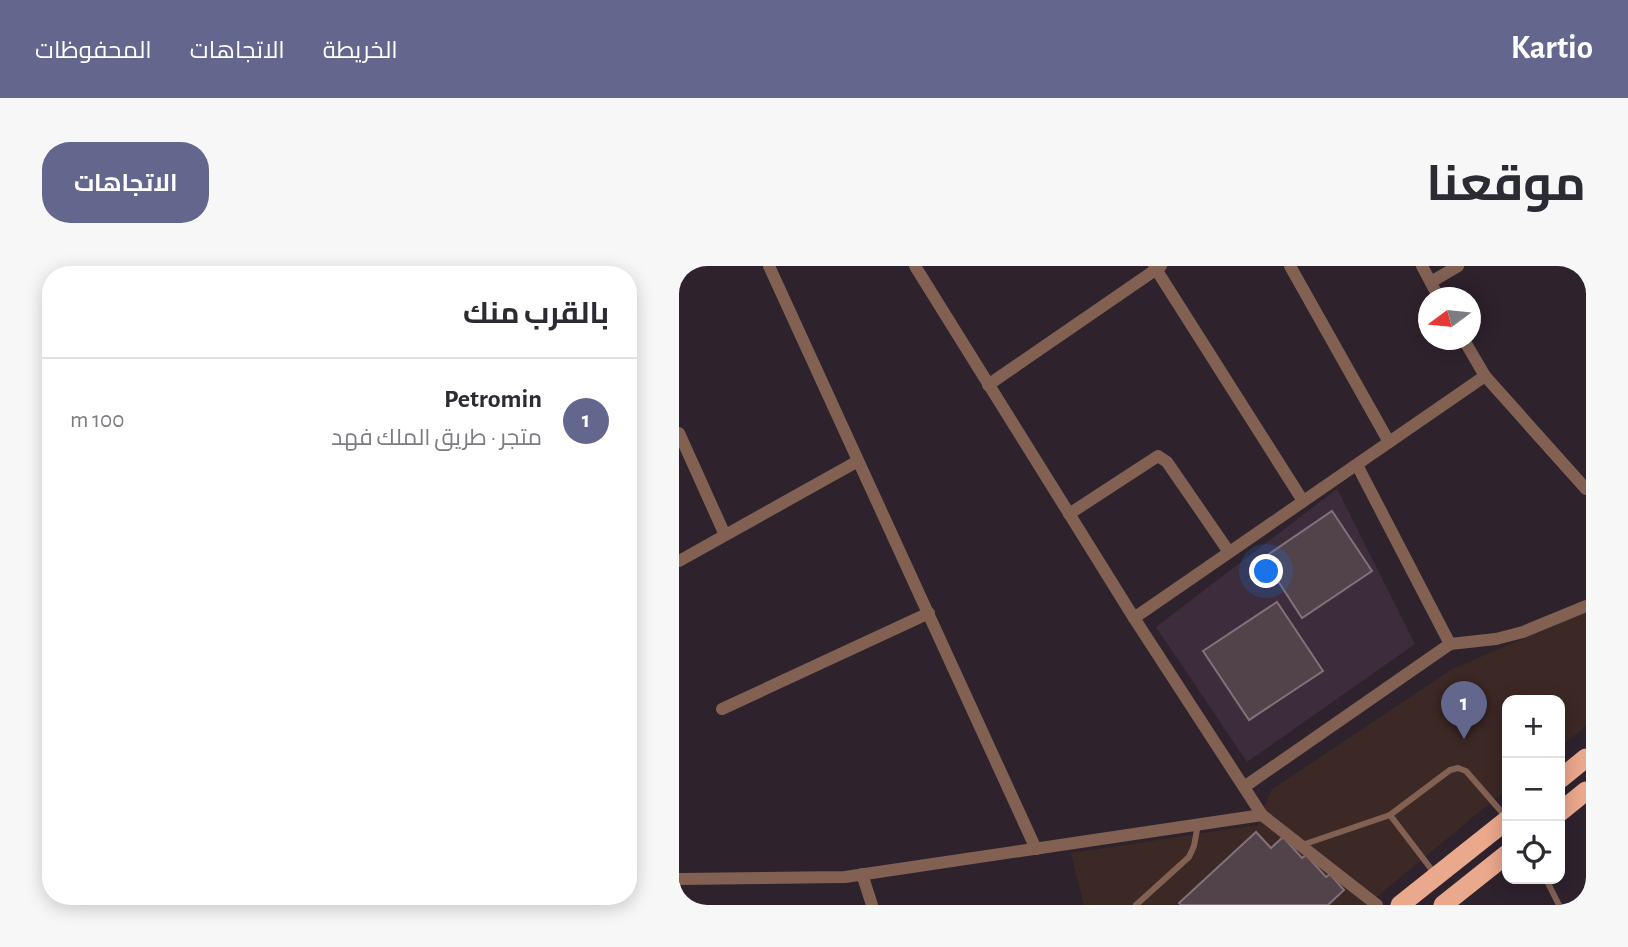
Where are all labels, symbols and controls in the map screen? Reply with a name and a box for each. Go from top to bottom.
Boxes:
text: Kartio [1511,32,1593,65]
text: المحفوظات [35,39,152,63]
text: الاتجاهات [190,39,285,63]
text: الخريطة [323,39,398,63]
button: الاتجاهات [42,142,209,223]
text: موقعنا [1426,161,1586,210]
north arrow [1418,287,1481,350]
text: بالقرب منك [463,299,609,329]
text: Petromin [444,386,542,412]
text: 100 m [70,409,124,432]
text: 1 [582,409,590,432]
text: متجر · طريق الملك فهد [331,427,542,450]
your location [1249,554,1283,588]
pin: 1 [1441,681,1487,739]
map controls [1502,695,1565,884]
button: + [1502,695,1565,758]
button: − [1502,758,1565,821]
button: locate [1502,821,1565,884]

